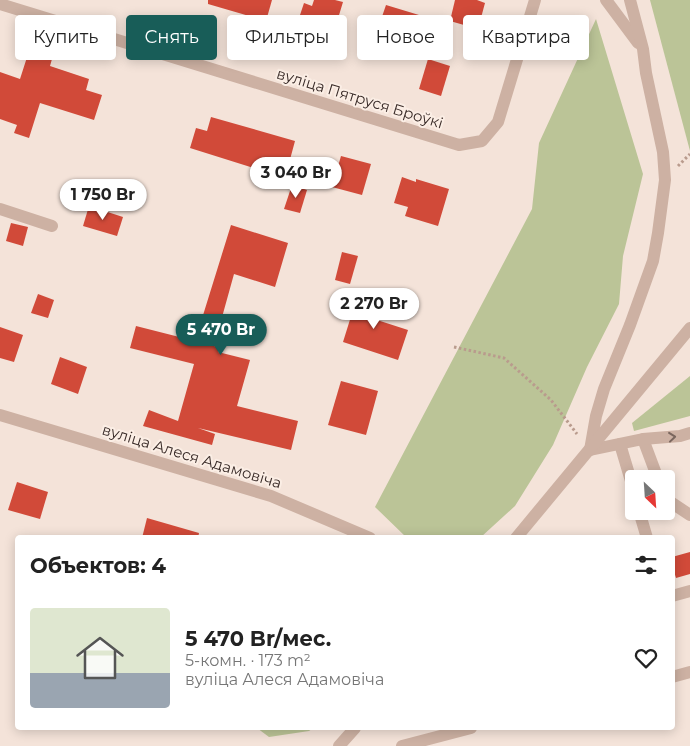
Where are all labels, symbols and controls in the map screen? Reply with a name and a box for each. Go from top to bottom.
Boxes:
chip: Купить [15,15,116,60]
chip: Снять [126,15,217,60]
chip: Фильтры [227,15,347,60]
chip: Новое [357,15,453,60]
chip: Квартира [463,15,589,60]
street label: вуліца Пятруся Броўкі [274,64,446,132]
pin: 3 040 Br [244,156,348,199]
text: 3 040 Br [261,163,331,182]
pin: 1 750 Br [51,178,155,221]
text: 1 750 Br [71,185,135,204]
pin: 2 270 Br [322,288,426,330]
text: 2 270 Br [340,294,408,313]
pin: 5 470 Br [169,314,273,356]
text: 5 470 Br [187,320,255,339]
street label: вуліца Алеся Адамовіча [100,420,284,492]
one-way arrow [669,432,677,443]
north arrow [625,470,675,520]
map controls [625,470,675,520]
icon: filters [632,551,660,579]
text: Объектов: 4 [30,553,166,578]
text: 5 470 Br/мес. [185,626,331,651]
icon: home [70,628,130,688]
icon: heart [632,644,660,672]
text: 5-комн. · 173 m² [185,651,311,670]
text: вуліца Алеся Адамовіча [185,670,384,689]

